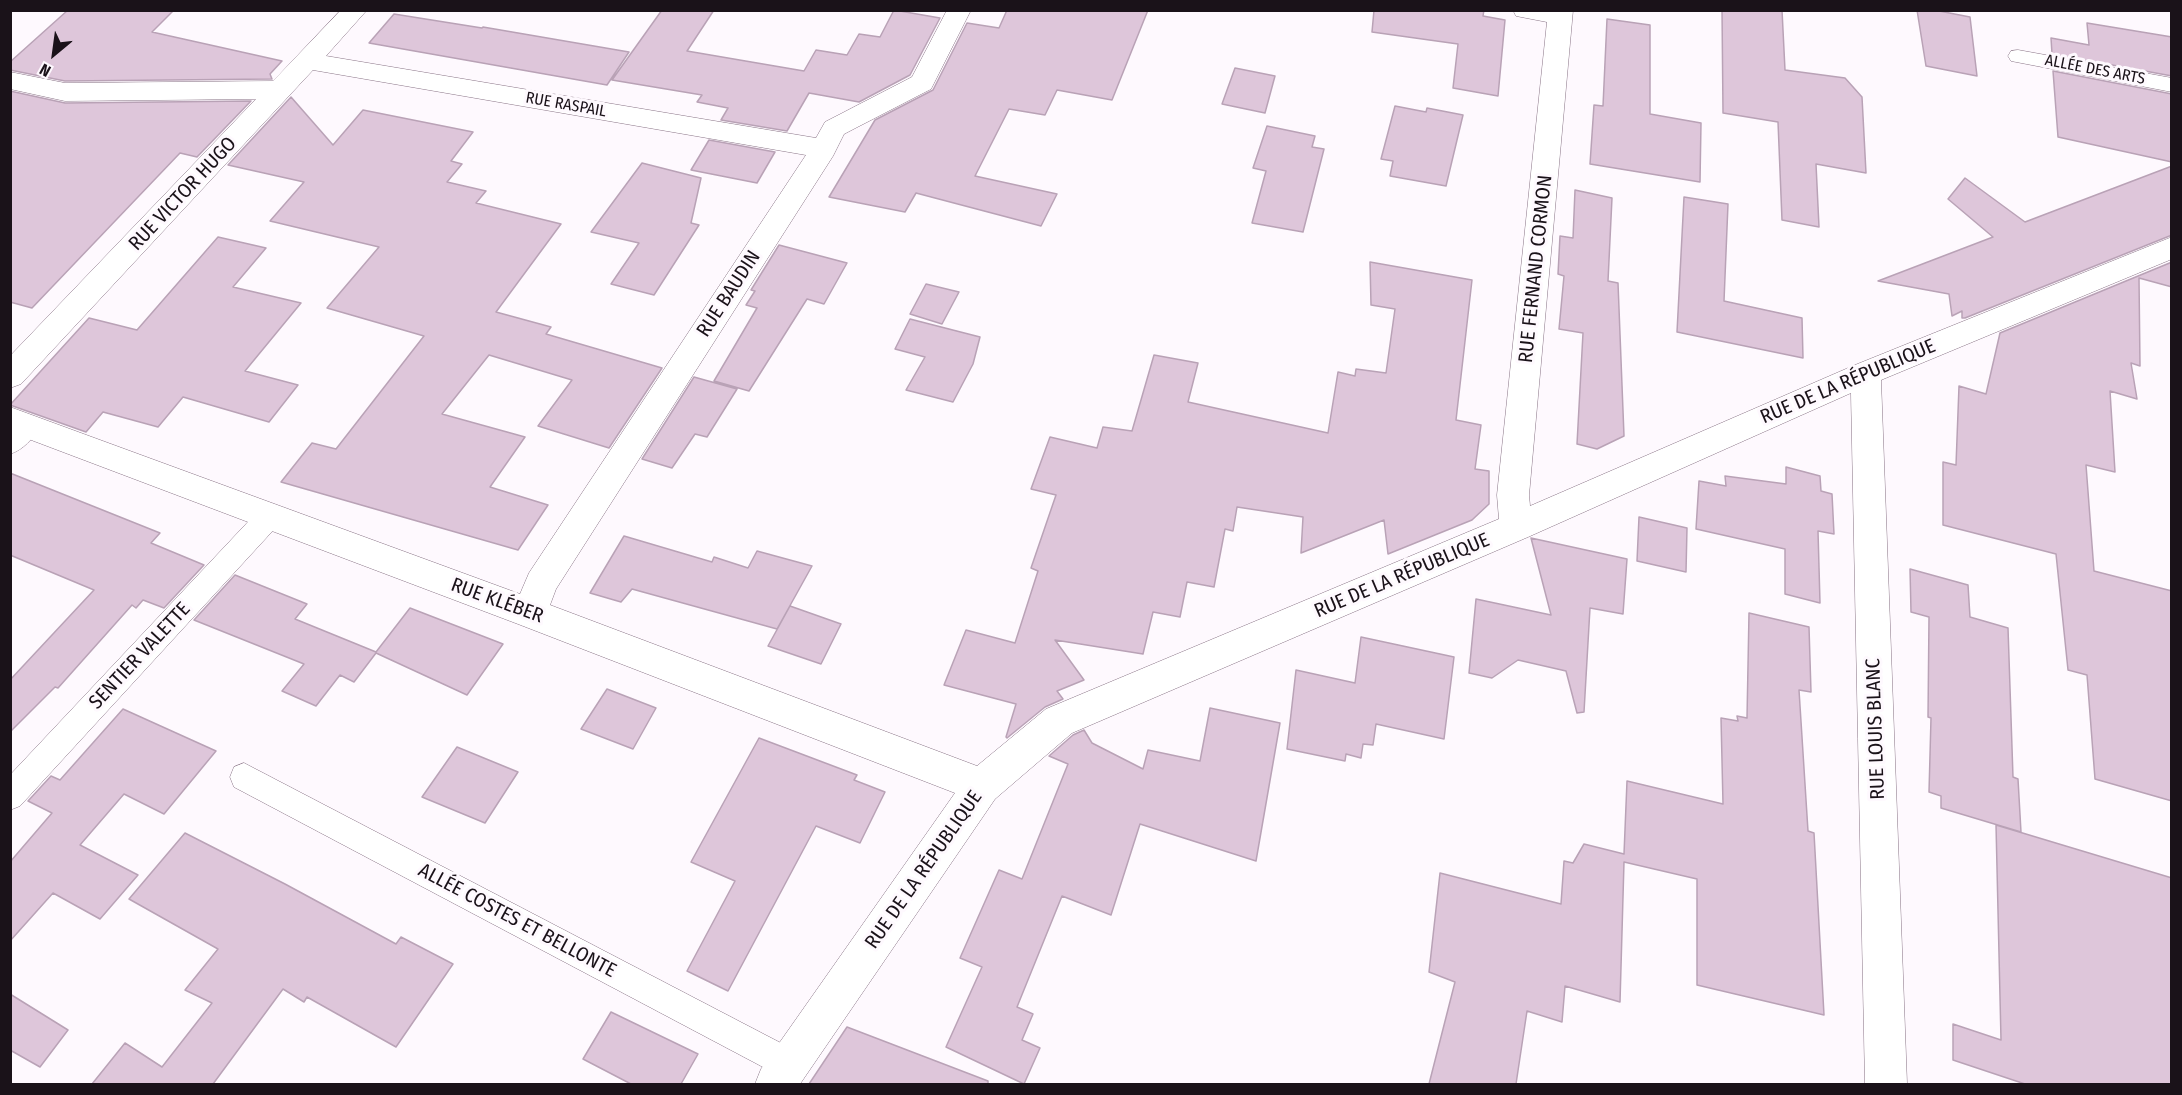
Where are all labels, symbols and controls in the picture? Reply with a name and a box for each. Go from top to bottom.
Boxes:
north arrow [24,24,84,84]
street label: ALLÉE DES ARTS [2043,51,2147,89]
text: N [36,60,54,81]
street label: RUE RASPAIL [524,88,608,122]
street label: RUE VICTOR HUGO [124,132,242,256]
street label: RUE FERNAND CORMON [1514,174,1558,364]
street label: RUE BAUDIN [692,246,766,342]
street label: RUE DE LA RÉPUBLIQUE [1757,334,1939,430]
street label: RUE DE LA RÉPUBLIQUE [1311,528,1493,624]
street label: RUE KLÉBER [447,573,547,629]
street label: SENTIER VALETTE [84,598,196,714]
street label: RUE LOUIS BLANC [1862,658,1890,800]
street label: RUE DE LA RÉPUBLIQUE [860,786,988,954]
street label: ALLÉE COSTES ET BELLONTE [414,859,620,983]

